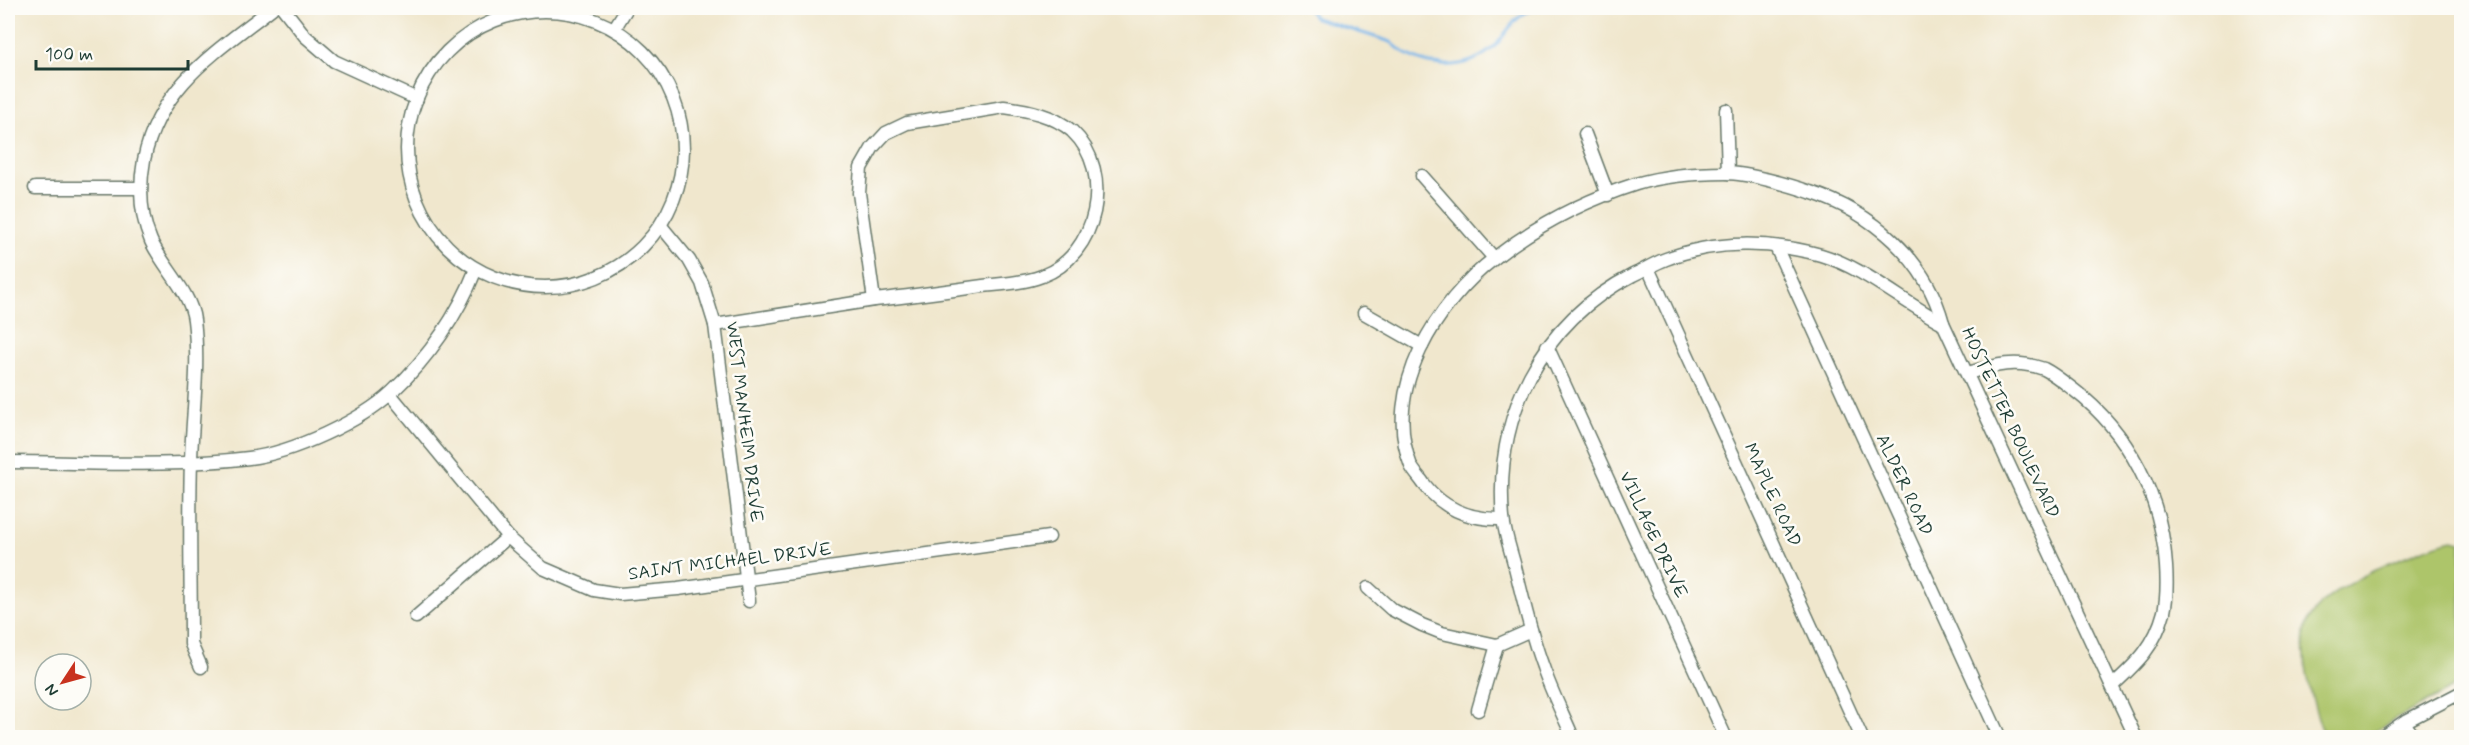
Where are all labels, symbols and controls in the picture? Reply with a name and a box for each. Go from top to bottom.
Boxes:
scale bar [36,33,188,71]
text: 100 m [45,43,93,67]
street label: WEST MANHEIM DRIVE [720,320,768,524]
street label: HOSTETTER BOULEVARD [1955,324,2065,522]
street label: ALDER ROAD [1870,430,1938,540]
street label: MAPLE ROAD [1738,439,1806,551]
street label: VILLAGE DRIVE [1613,468,1693,603]
street label: SAINT MICHAEL DRIVE [627,538,833,586]
north arrow [33,652,93,712]
text: N [40,679,64,700]

